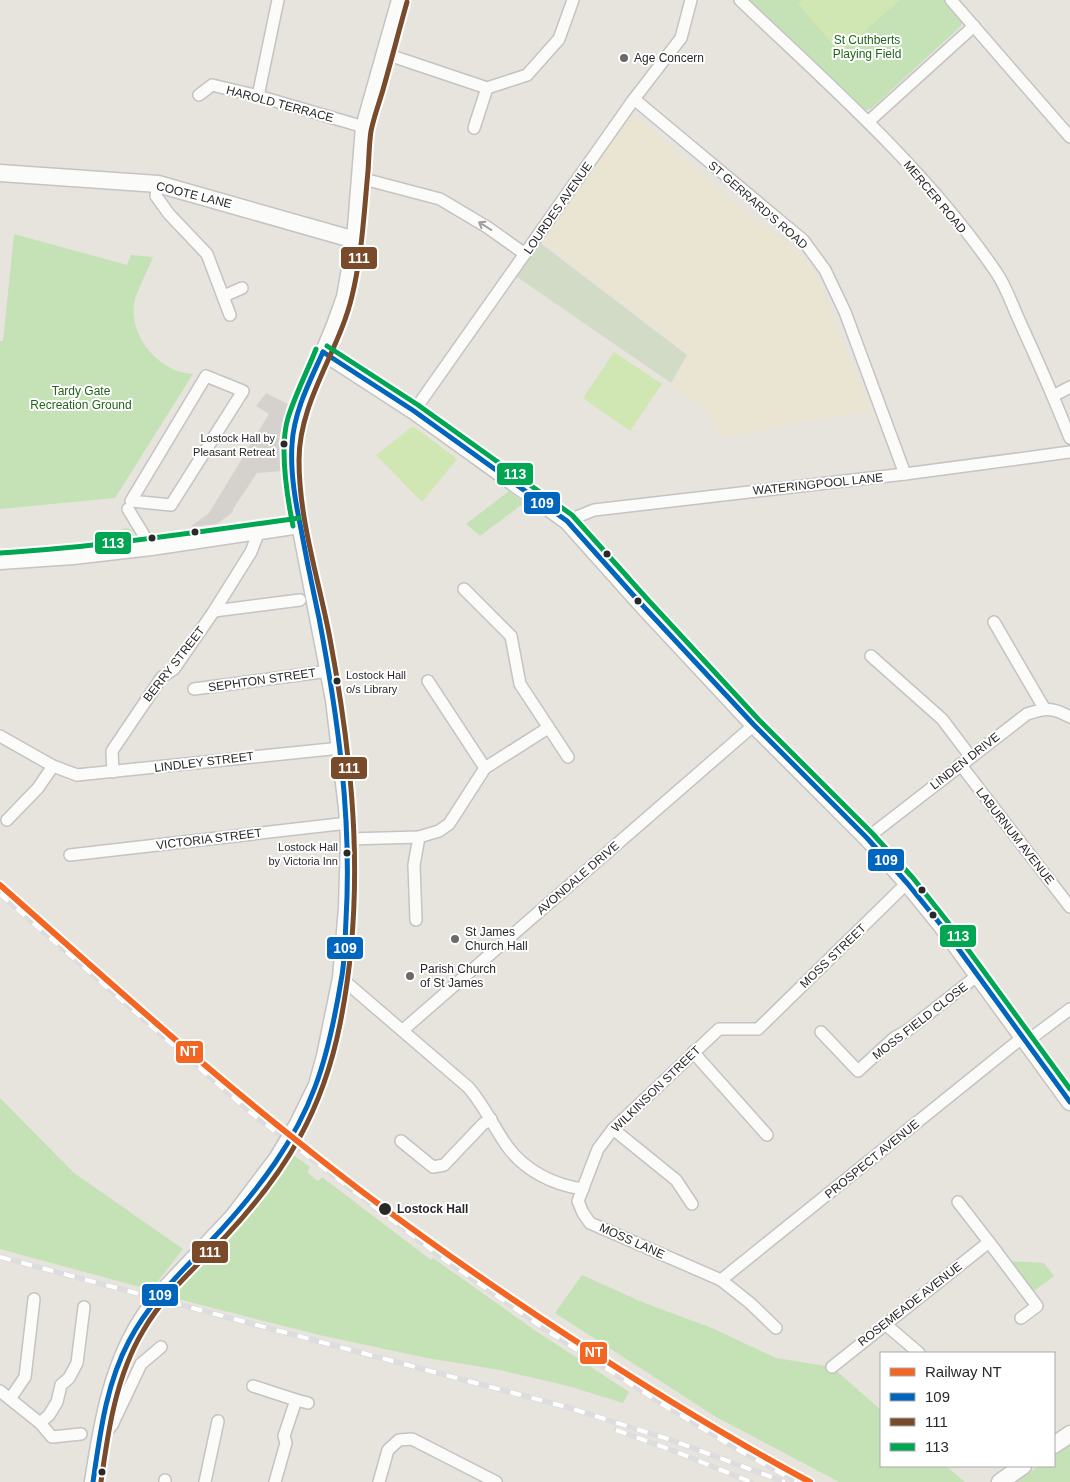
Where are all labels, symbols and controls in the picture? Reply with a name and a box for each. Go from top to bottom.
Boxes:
park label: St Cuthberts Playing Field [833,33,901,61]
place label: Age Concern [634,51,704,65]
marker: Age Concern [618,52,630,64]
street label: HAROLD TERRACE [225,83,335,125]
street label: ST GERRARD'S ROAD [706,158,811,252]
street label: MERCER ROAD [901,158,970,236]
street label: LOURDES AVENUE [521,159,595,257]
street label: COOTE LANE [155,179,233,211]
one-way arrow [479,220,493,230]
line badge: 111 [340,246,378,270]
text: 111 [348,250,370,266]
park label: Tardy Gate Recreation Ground [30,384,132,412]
place label: Lostock Hall by Pleasant Retreat [193,432,275,458]
marker: Lostock Hall by Pleasant Retreat [279,439,289,449]
line badge: 113 [496,462,534,486]
text: 113 [504,466,527,482]
street label: WATERINGPOOL LANE [752,470,884,498]
line badge: 109 [523,491,561,515]
text: 109 [530,495,554,511]
unlabelled marker [190,527,200,537]
line badge: 113 [94,531,132,555]
unlabelled marker [147,533,157,543]
text: 113 [102,535,125,551]
unlabelled marker [602,549,612,559]
unlabelled marker [633,596,643,606]
street label: BERRY STREET [140,623,208,704]
street label: SEPHTON STREET [207,665,317,694]
place label: Lostock Hall o/s Library [346,669,406,695]
marker: Lostock Hall o/s Library [332,676,342,686]
street label: LINDEN DRIVE [928,730,1002,792]
street label: LINDLEY STREET [153,749,255,775]
line badge: 111 [330,756,368,780]
text: 111 [338,760,360,776]
street label: LABURNUM AVENUE [973,785,1057,887]
street label: VICTORIA STREET [155,825,263,852]
street label: AVONDALE DRIVE [534,838,622,918]
place label: Lostock Hall by Victoria Inn [268,841,338,867]
marker: Lostock Hall by Victoria Inn [342,848,352,858]
line badge: 109 [867,848,905,872]
text: 109 [874,852,898,868]
unlabelled marker [917,885,927,895]
unlabelled marker [928,910,938,920]
street label: MOSS STREET [797,921,869,991]
line badge: 113 [939,924,977,948]
place label: St James Church Hall [465,925,528,953]
text: 113 [947,928,970,944]
marker: St James Church Hall [449,933,461,945]
line badge: 109 [326,936,364,960]
text: 109 [333,940,357,956]
place label: Parish Church of St James [420,962,496,990]
marker: Parish Church of St James [404,970,416,982]
street label: MOSS FIELD CLOSE [870,980,970,1062]
line badge: NT [175,1040,204,1064]
text: NT [180,1043,199,1059]
street label: WILKINSON STREET [609,1043,704,1135]
street label: PROSPECT AVENUE [822,1117,922,1201]
marker: Lostock Hall [377,1201,393,1217]
place label: Lostock Hall [397,1202,468,1216]
street label: MOSS LANE [597,1220,667,1262]
line badge: 111 [191,1240,229,1264]
text: 111 [199,1244,221,1260]
street label: ROSEMEADE AVENUE [855,1259,965,1349]
line badge: 109 [141,1283,179,1307]
text: 109 [148,1287,172,1303]
line badge: NT [579,1341,608,1365]
text: NT [585,1344,604,1360]
legend [880,1352,1055,1467]
text: Railway NT [925,1363,1002,1380]
text: 109 [925,1388,950,1405]
text: 111 [925,1413,948,1430]
text: 113 [925,1438,949,1455]
unlabelled marker [97,1467,107,1477]

